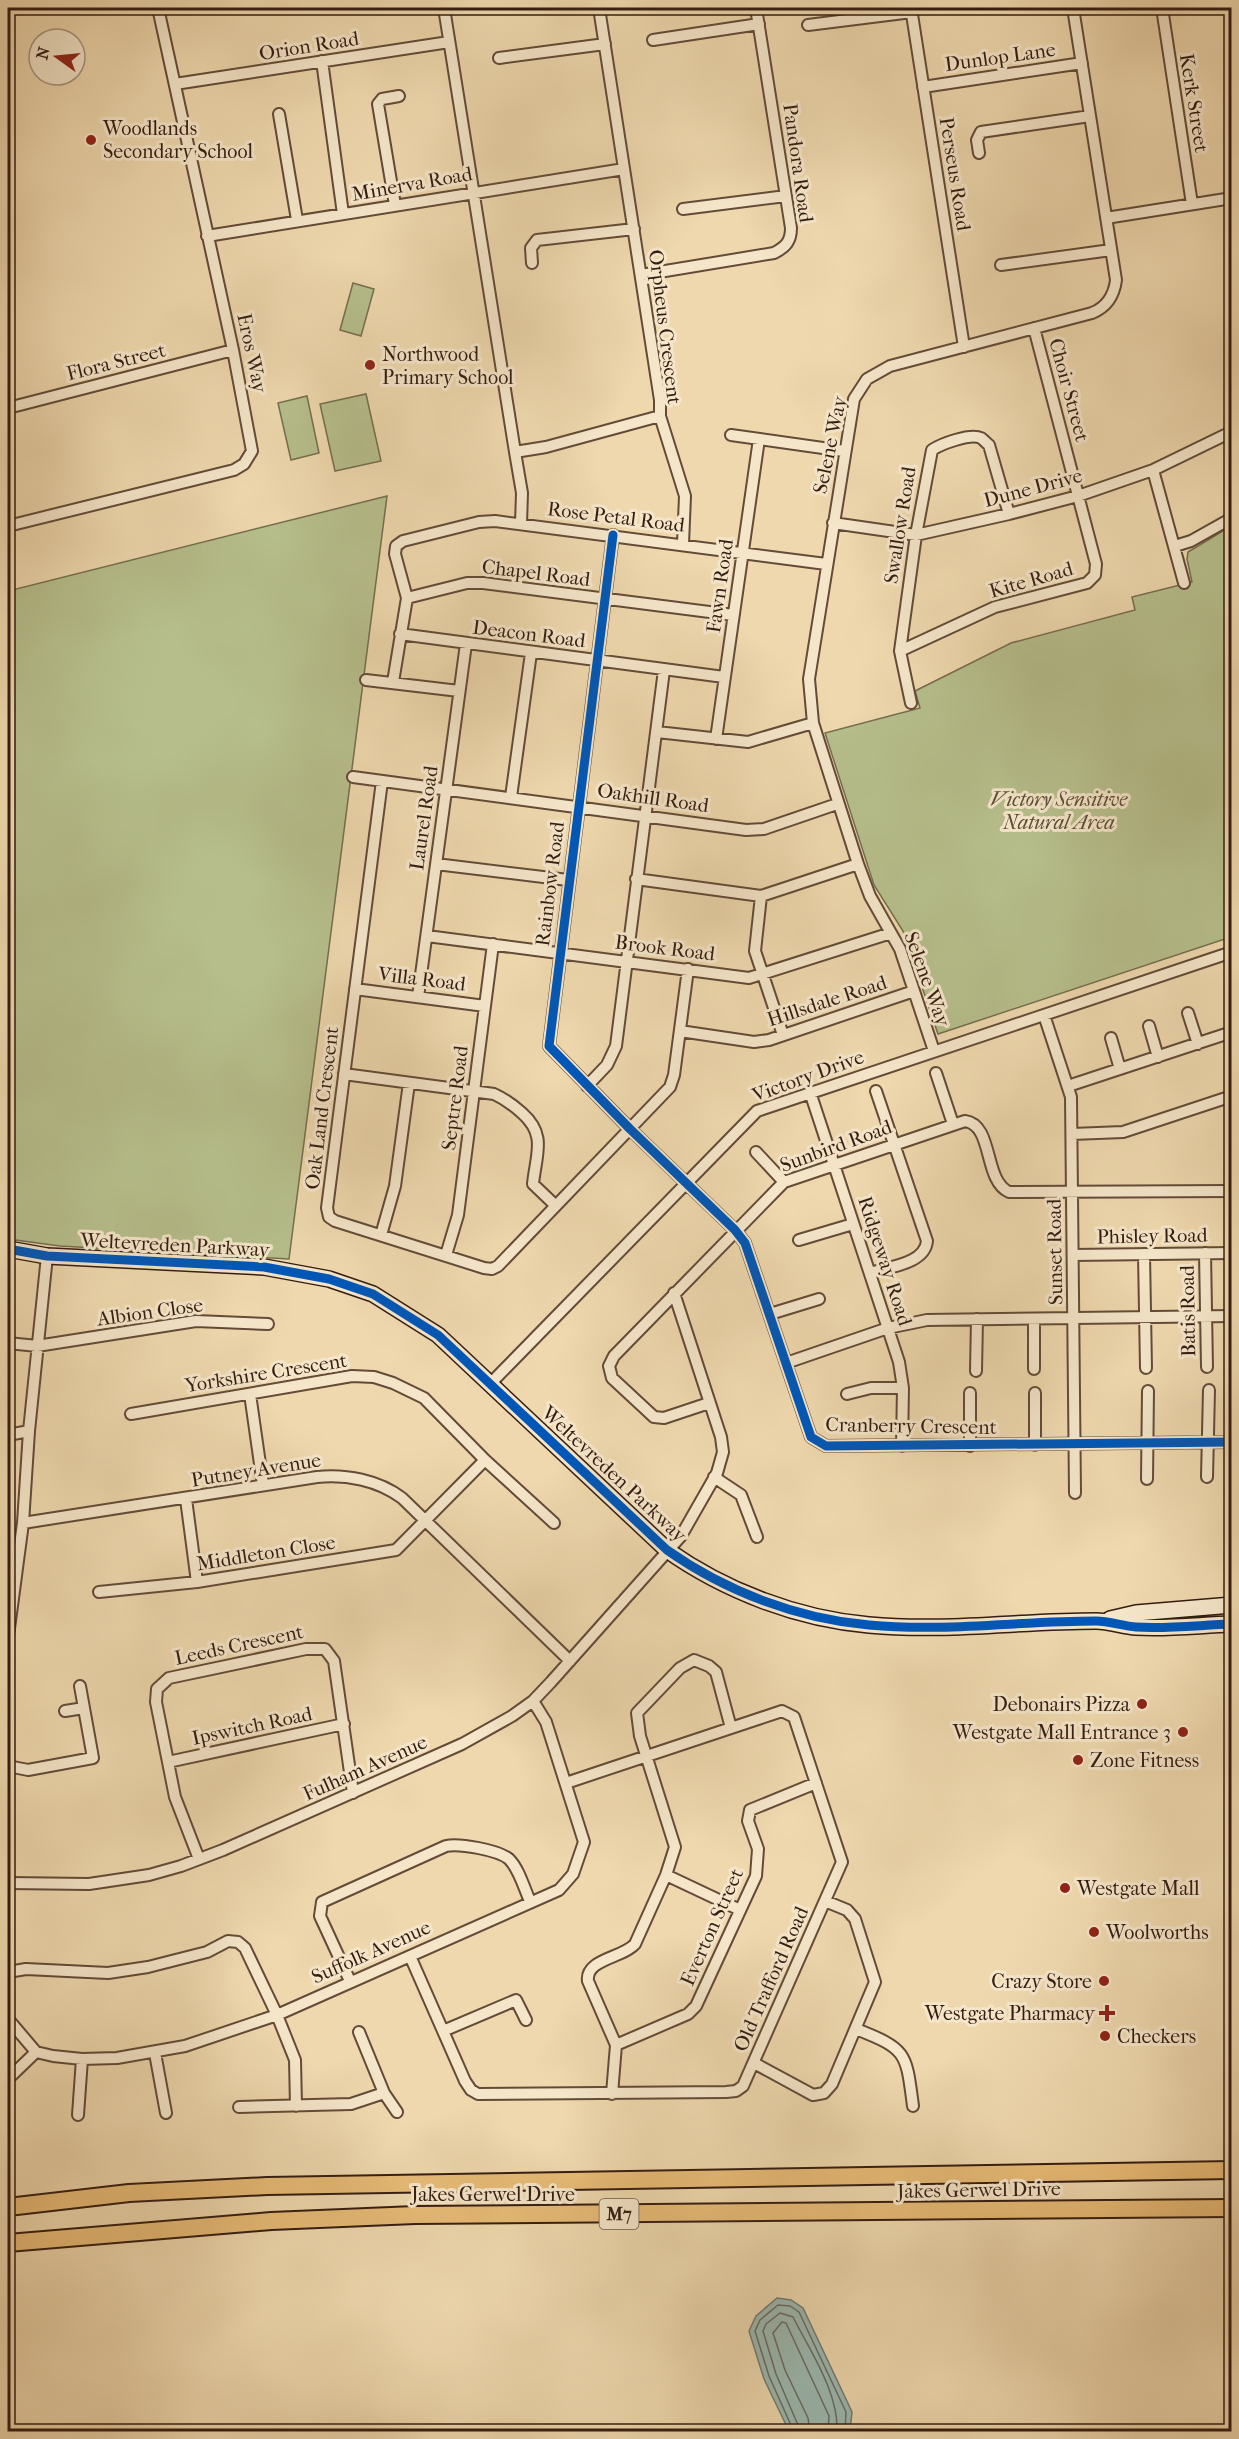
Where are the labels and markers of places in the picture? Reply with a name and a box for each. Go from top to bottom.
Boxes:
place label: Woodlands Secondary School [102,117,253,163]
marker: Woodlands Secondary School [84,133,98,147]
place label: Northwood Primary School [382,343,514,389]
marker: Northwood Primary School [363,358,377,372]
place label: Debonairs Pizza [993,1693,1131,1716]
marker: Debonairs Pizza [1135,1697,1149,1711]
place label: Westgate Mall Entrance 3 [952,1721,1171,1744]
marker: Westgate Mall Entrance 3 [1176,1725,1190,1739]
place label: Zone Fitness [1090,1749,1199,1772]
marker: Zone Fitness [1071,1753,1085,1767]
place label: Westgate Mall [1076,1877,1200,1900]
marker: Westgate Mall [1058,1881,1072,1895]
place label: Woolworths [1105,1921,1209,1944]
marker: Woolworths [1087,1925,1101,1939]
place label: Crazy Store [991,1970,1092,1993]
marker: Crazy Store [1097,1974,1111,1988]
place label: Westgate Pharmacy [924,2002,1096,2025]
marker: Westgate Pharmacy [1100,2006,1114,2020]
place label: Checkers [1117,2025,1196,2048]
marker: Checkers [1098,2029,1112,2043]

